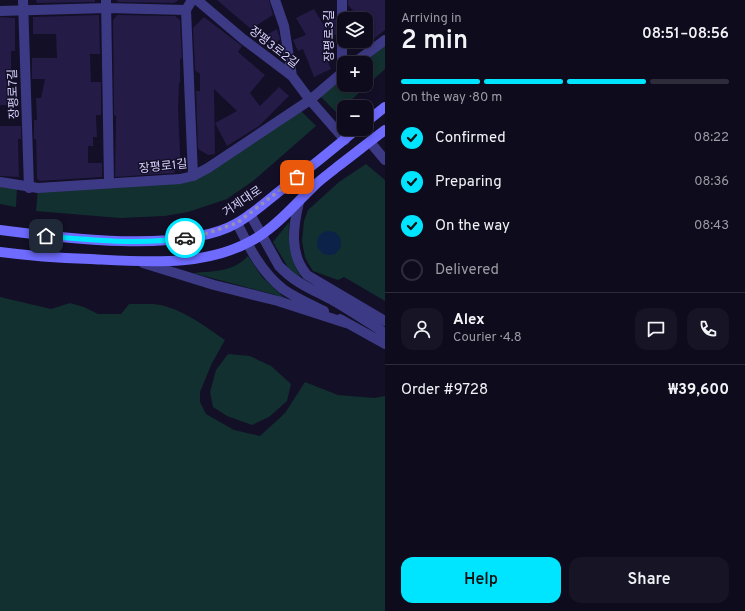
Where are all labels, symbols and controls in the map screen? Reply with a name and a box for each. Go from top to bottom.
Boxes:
street label: 장평로3길 [322,10,338,62]
text: Arriving in [401,11,462,27]
map controls [337,12,373,136]
button: layers [337,12,373,48]
street label: 장평3로2길 [245,23,301,72]
text: 2 min [401,25,468,58]
text: 08:51–08:56 [642,25,729,44]
button: + [337,56,373,92]
street label: 장평로7길 [5,68,23,119]
text: On the way · 80 m [401,90,502,106]
button: − [337,100,373,136]
icon: check [401,127,423,149]
text: Confirmed [435,129,506,148]
text: 08:22 [694,130,729,146]
street label: 장평로1길 [138,156,188,177]
pin [280,160,314,194]
icon: bag [286,166,308,188]
icon: check [401,171,423,193]
text: Preparing [435,173,502,192]
text: 08:36 [694,174,729,190]
street label: 거제대로 [220,183,265,221]
icon: check [401,215,423,237]
text: On the way [435,217,510,236]
courier [165,218,205,258]
text: 08:43 [694,218,729,234]
pin [29,219,63,253]
icon: home [35,225,57,247]
icon: car [174,227,196,249]
text: Delivered [435,261,499,280]
button: person [401,308,443,350]
button: chat [635,308,677,350]
button: phone [687,308,729,350]
text: Alex [453,311,485,330]
text: Courier · 4.8 [453,330,522,346]
text: Order #9728 [401,381,488,400]
text: ₩39,600 [668,381,729,400]
button: Help [401,557,561,603]
button: Share [569,557,729,603]

